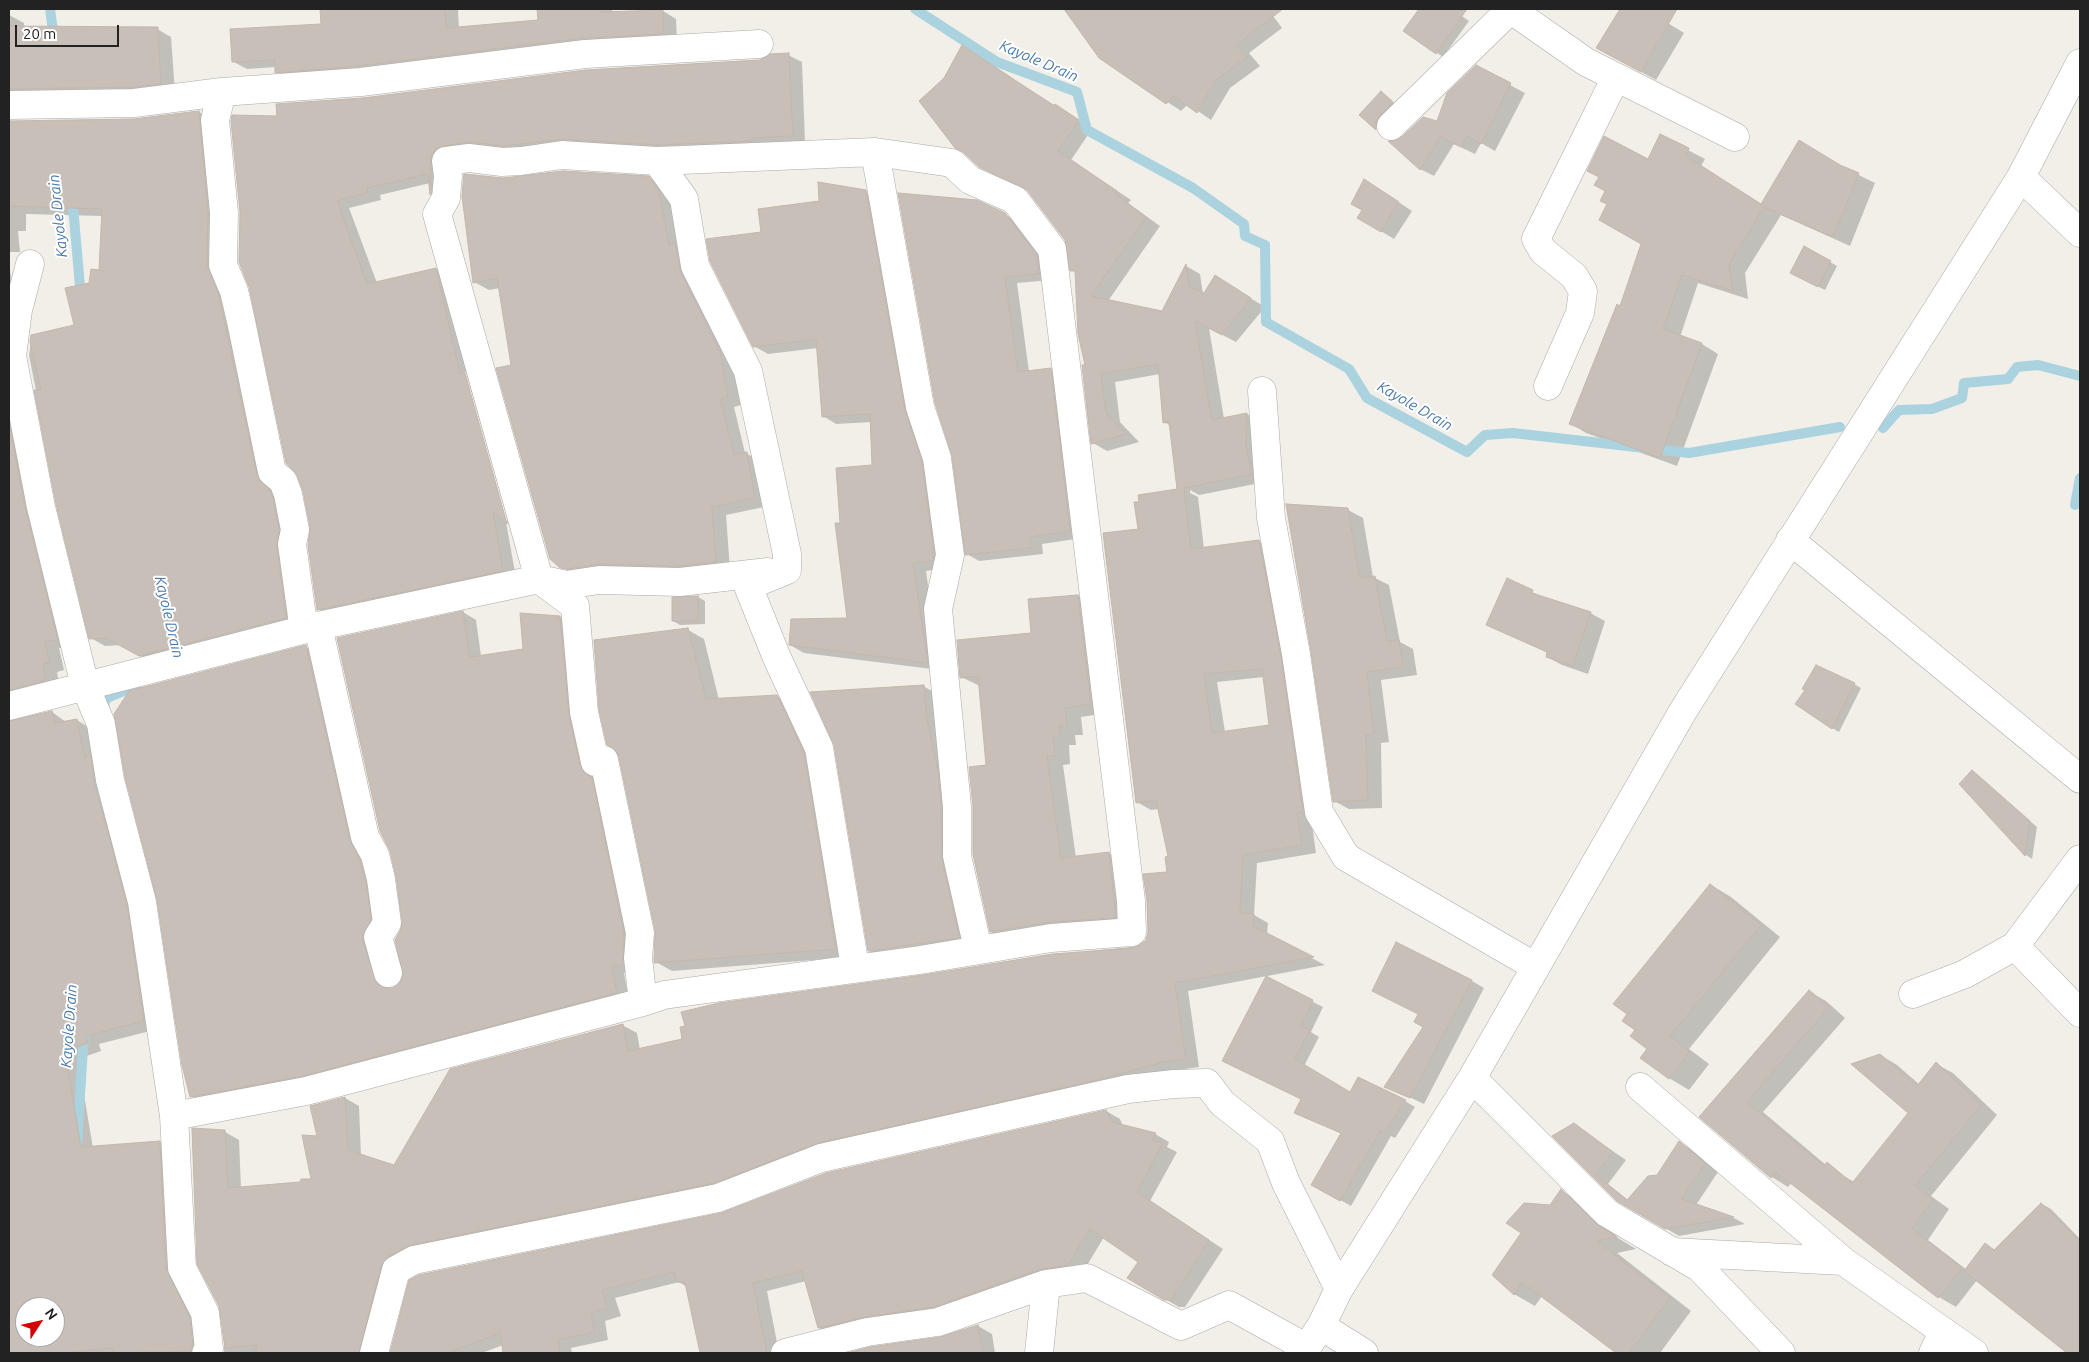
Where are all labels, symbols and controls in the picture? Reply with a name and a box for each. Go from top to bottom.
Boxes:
scale bar [18,15,121,47]
text: 20 m [23,25,56,42]
water label: Kayole Drain [997,36,1081,86]
water label: Kayole Drain [45,174,71,258]
water label: Kayole Drain [1374,377,1456,435]
water label: Kayole Drain [151,574,187,660]
water label: Kayole Drain [57,984,81,1068]
north arrow [15,1297,65,1347]
text: N [42,1305,61,1323]

